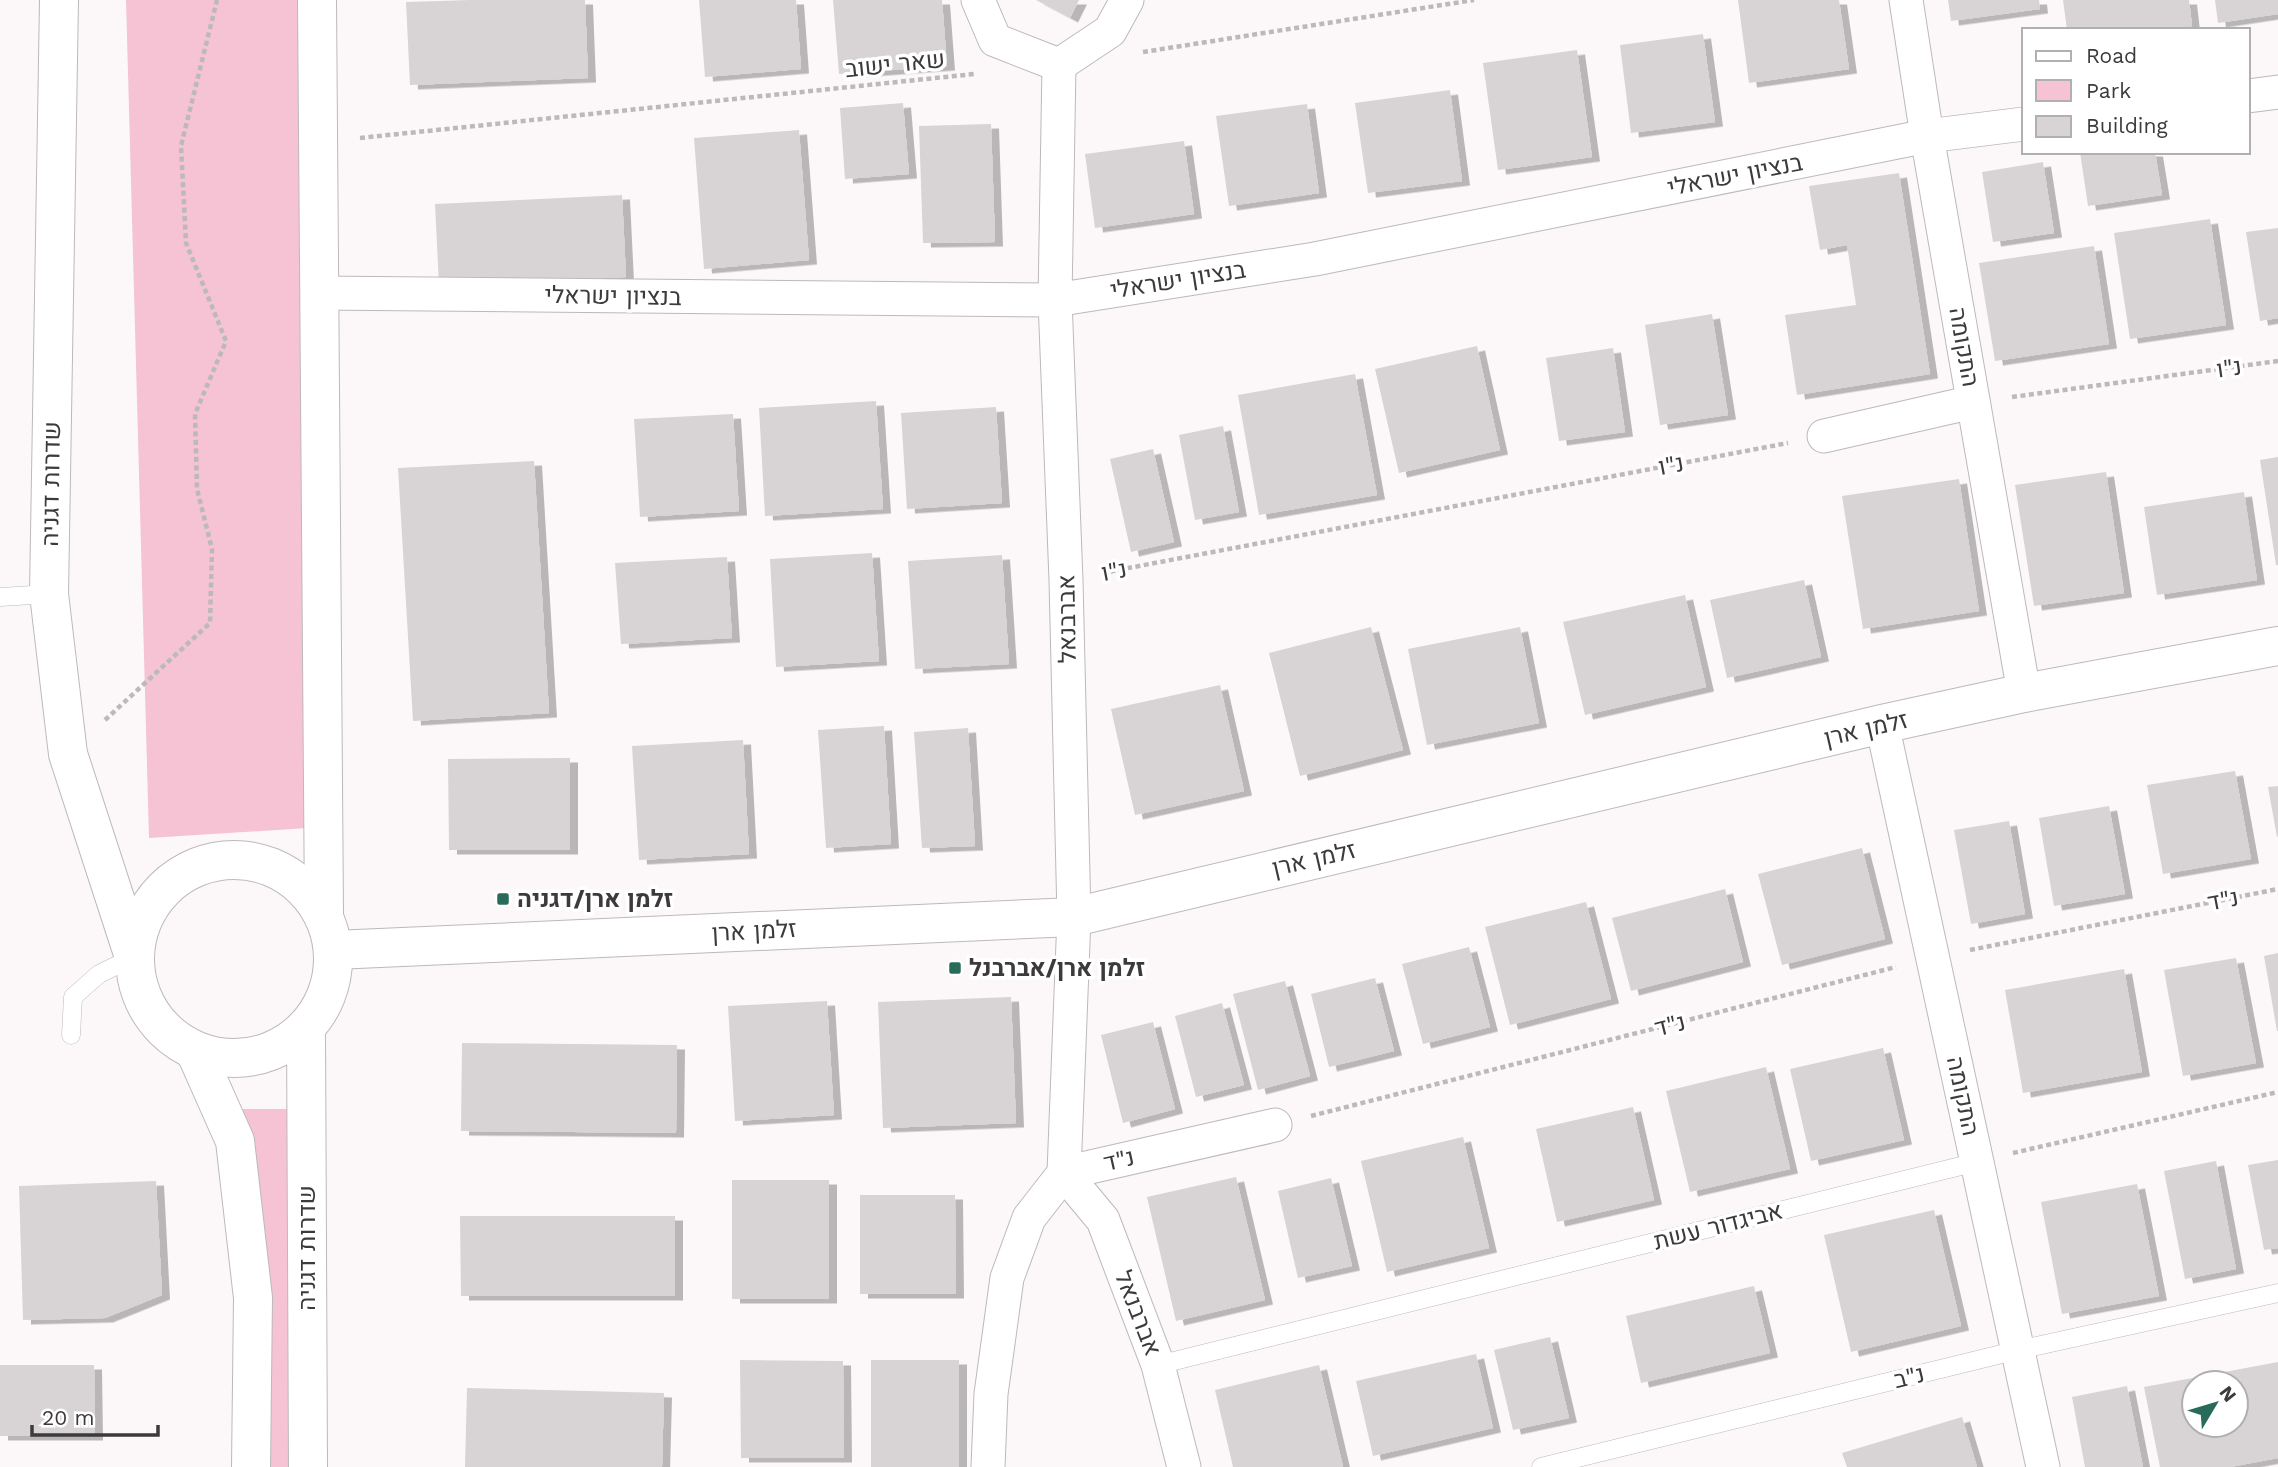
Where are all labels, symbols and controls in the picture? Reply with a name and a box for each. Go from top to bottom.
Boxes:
legend [2022,28,2250,154]
text: Road [2086,43,2137,68]
street label: שאר ישוב [844,45,946,83]
text: Park [2086,78,2131,103]
text: Building [2086,113,2168,138]
street label: בנציון ישראלי [1665,148,1805,202]
street label: בנציון ישראלי [1108,255,1248,305]
street label: בנציון ישראלי [544,281,682,311]
street label: התקומה [1943,305,1985,389]
street label: נ"ו [2214,352,2244,384]
street label: שדרות דגניה [36,421,66,547]
street label: נ"ו [1656,449,1686,481]
street label: נ"ו [1099,555,1129,587]
street label: אברבנאל [1052,574,1082,664]
street label: זלמן ארן [1821,706,1911,752]
street label: זלמן ארן [1269,836,1359,882]
street label: נ"ד [2205,883,2241,917]
place label: זלמן ארן/דגניה [517,885,673,913]
marker: זלמן ארן/דגניה [495,891,511,907]
street label: זלמן ארן [711,915,797,947]
place label: זלמן ארן/אברבנל [969,954,1145,982]
marker: זלמן ארן/אברבנל [947,960,963,976]
street label: נ"ד [1652,1008,1688,1042]
street label: התקומה [1941,1054,1985,1138]
street label: נ"ד [1101,1143,1137,1177]
street label: שדרות דגניה [293,1185,321,1311]
street label: אביגדור עשת [1651,1196,1785,1256]
street label: אברבנאל [1109,1266,1167,1360]
street label: נ"ב [1891,1360,1927,1394]
north arrow [2180,1369,2250,1439]
text: N [2215,1381,2241,1406]
scale bar [32,1394,158,1438]
text: 20 m [42,1405,94,1430]

